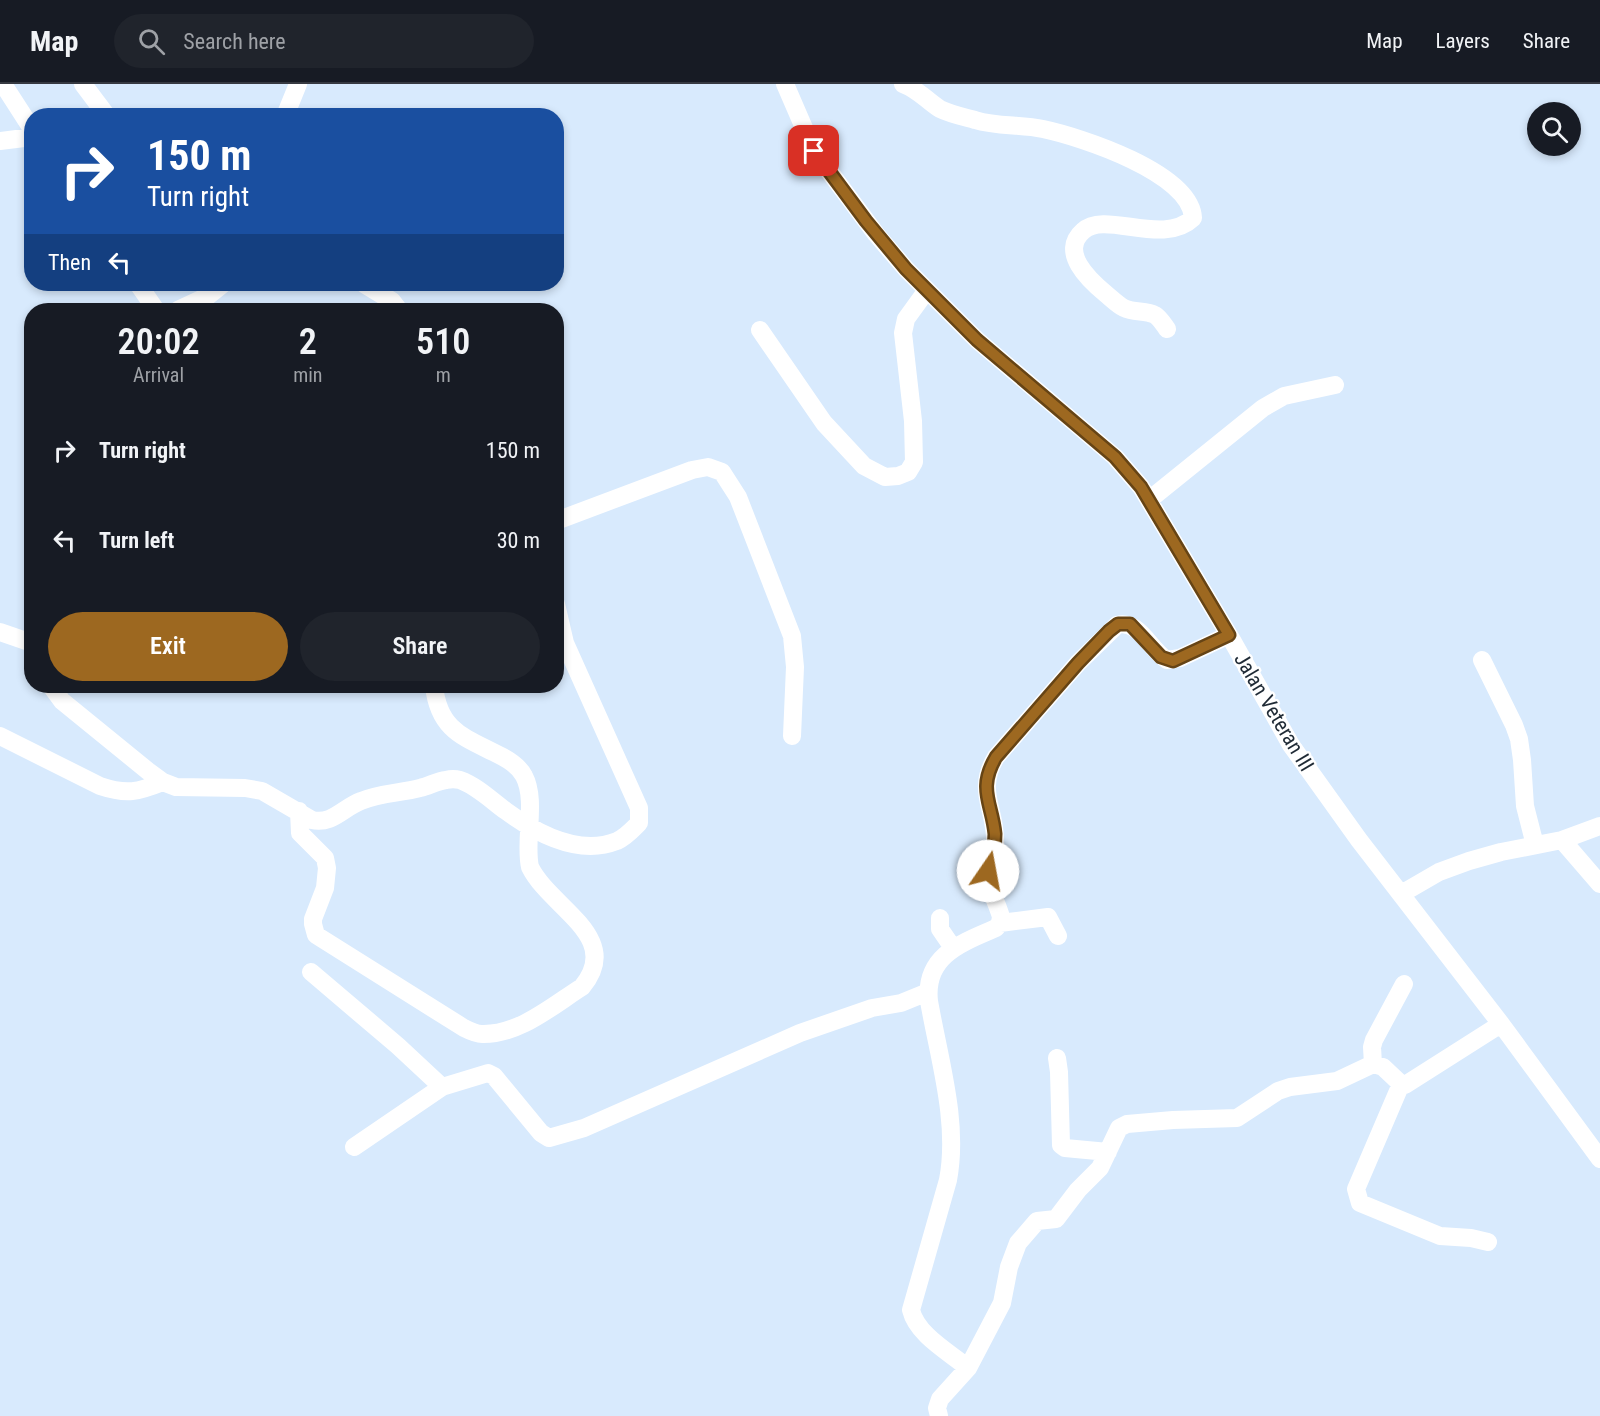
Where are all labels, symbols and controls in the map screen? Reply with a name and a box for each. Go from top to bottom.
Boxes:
search box [114,14,534,68]
text: Map [30,25,78,58]
icon: search [135,25,168,58]
text: Search here [183,29,286,54]
text: Map [1366,29,1403,53]
text: Layers [1436,29,1490,53]
text: Share [1523,29,1570,53]
map controls [1527,102,1581,156]
button: search [1527,102,1581,156]
pin [788,125,839,176]
text: 150 m [147,131,252,180]
icon: right [48,132,126,210]
icon: arrive [797,134,830,167]
text: Turn right [147,181,249,213]
icon: left [103,246,136,279]
text: Then [48,250,91,275]
text: 20:02 [118,321,200,363]
text: 2 [299,321,317,363]
text: 510 [416,321,470,363]
text: Arrival [133,363,184,387]
text: min [293,363,322,387]
text: m [436,363,451,387]
icon: right [48,434,81,467]
text: Turn right [99,438,186,463]
text: 150 m [486,438,540,463]
icon: left [48,524,81,557]
text: Turn left [99,528,174,553]
text: 30 m [497,528,540,553]
button: Exit [48,612,288,681]
button: Share [300,612,540,681]
street label: Jalan Veteran III [1229,648,1319,776]
position arrow [956,839,1020,903]

